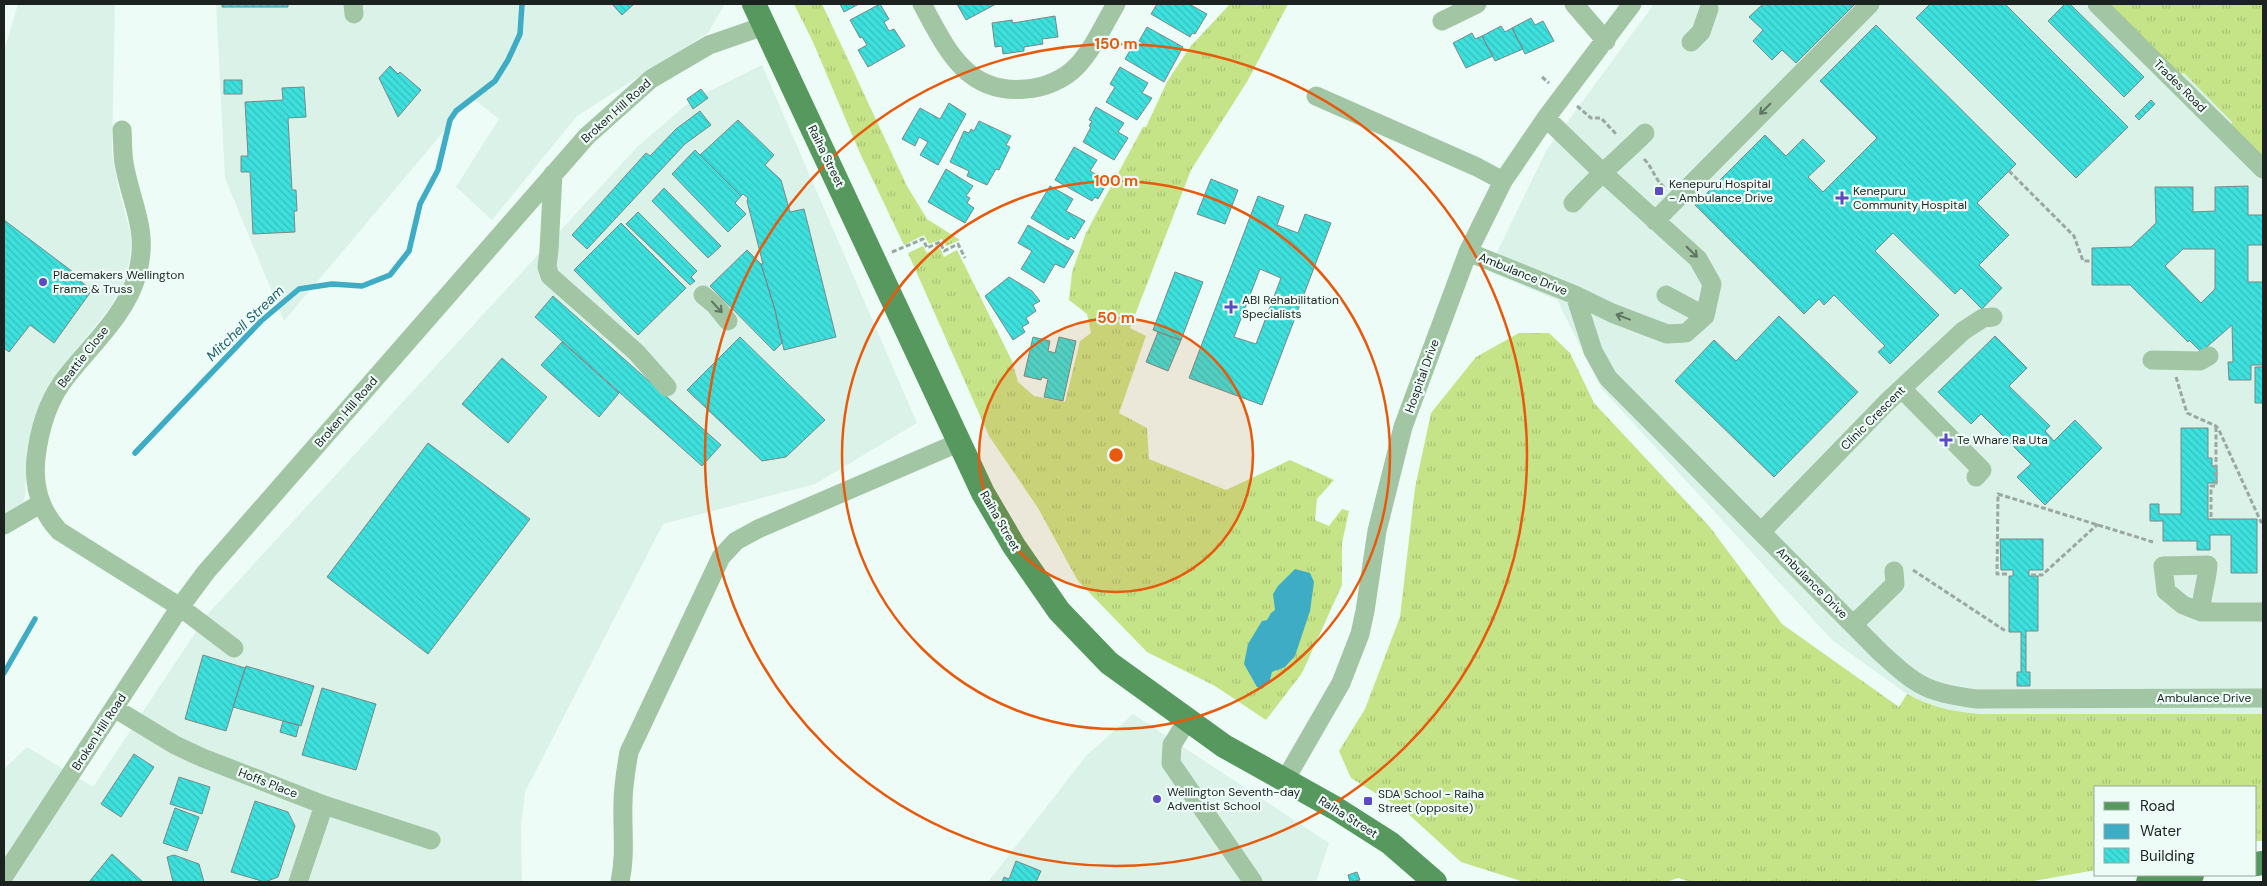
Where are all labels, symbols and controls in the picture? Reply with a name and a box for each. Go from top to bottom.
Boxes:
text: 150 m [1095,34,1138,54]
street label: Trades Road [2150,56,2210,116]
street label: Broken Hill Road [578,75,654,147]
one-way arrow [1759,103,1772,115]
street label: Raiha Street [804,122,848,190]
text: 100 m [1094,171,1138,191]
place label: Kenepuru Hospital - Ambulance Drive [1669,176,1773,206]
place label: Kenepuru Community Hospital [1853,183,1967,213]
marker: Kenepuru Hospital - Ambulance Drive [1653,185,1665,197]
marker: Kenepuru Community Hospital [1835,191,1849,205]
one-way arrow [1685,246,1698,258]
street label: Ambulance Drive [1476,249,1570,299]
place label: Placemakers Wellington Frame & Truss [53,267,184,297]
marker: Placemakers Wellington Frame & Truss [37,276,49,288]
water label: Mitchell Stream [202,281,288,365]
place label: ABI Rehabilitation Specialists [1242,292,1339,322]
marker: ABI Rehabilitation Specialists [1224,300,1238,314]
one-way arrow [711,301,722,314]
text: 50 m [1097,308,1135,328]
one-way arrow [1616,312,1631,321]
street label: Beattie Close [54,323,112,391]
street label: Hospital Drive [1401,337,1443,415]
street label: Broken Hill Road [311,373,381,451]
street label: Clinic Crescent [1837,382,1909,454]
place label: Te Whare Ra Uta [1957,432,2048,448]
marker: Te Whare Ra Uta [1939,433,1953,447]
centre of rings [1107,446,1125,464]
street label: Raiha Street [976,488,1024,554]
street label: Ambulance Drive [1773,544,1851,622]
street label: Broken Hill Road [68,690,130,774]
street label: Ambulance Drive [2157,690,2251,706]
street label: Hoffs Place [236,764,300,802]
place label: Wellington Seventh-day Adventist School [1167,784,1301,814]
place label: SDA School - Raiha Street (opposite) [1378,786,1484,816]
legend [2094,786,2257,876]
street label: Raiha Street [1315,792,1381,842]
marker: Wellington Seventh-day Adventist School [1151,793,1163,805]
marker: SDA School - Raiha Street (opposite) [1362,795,1374,807]
text: Road [2140,796,2175,816]
text: Water [2140,821,2182,841]
text: Building [2140,846,2195,866]

